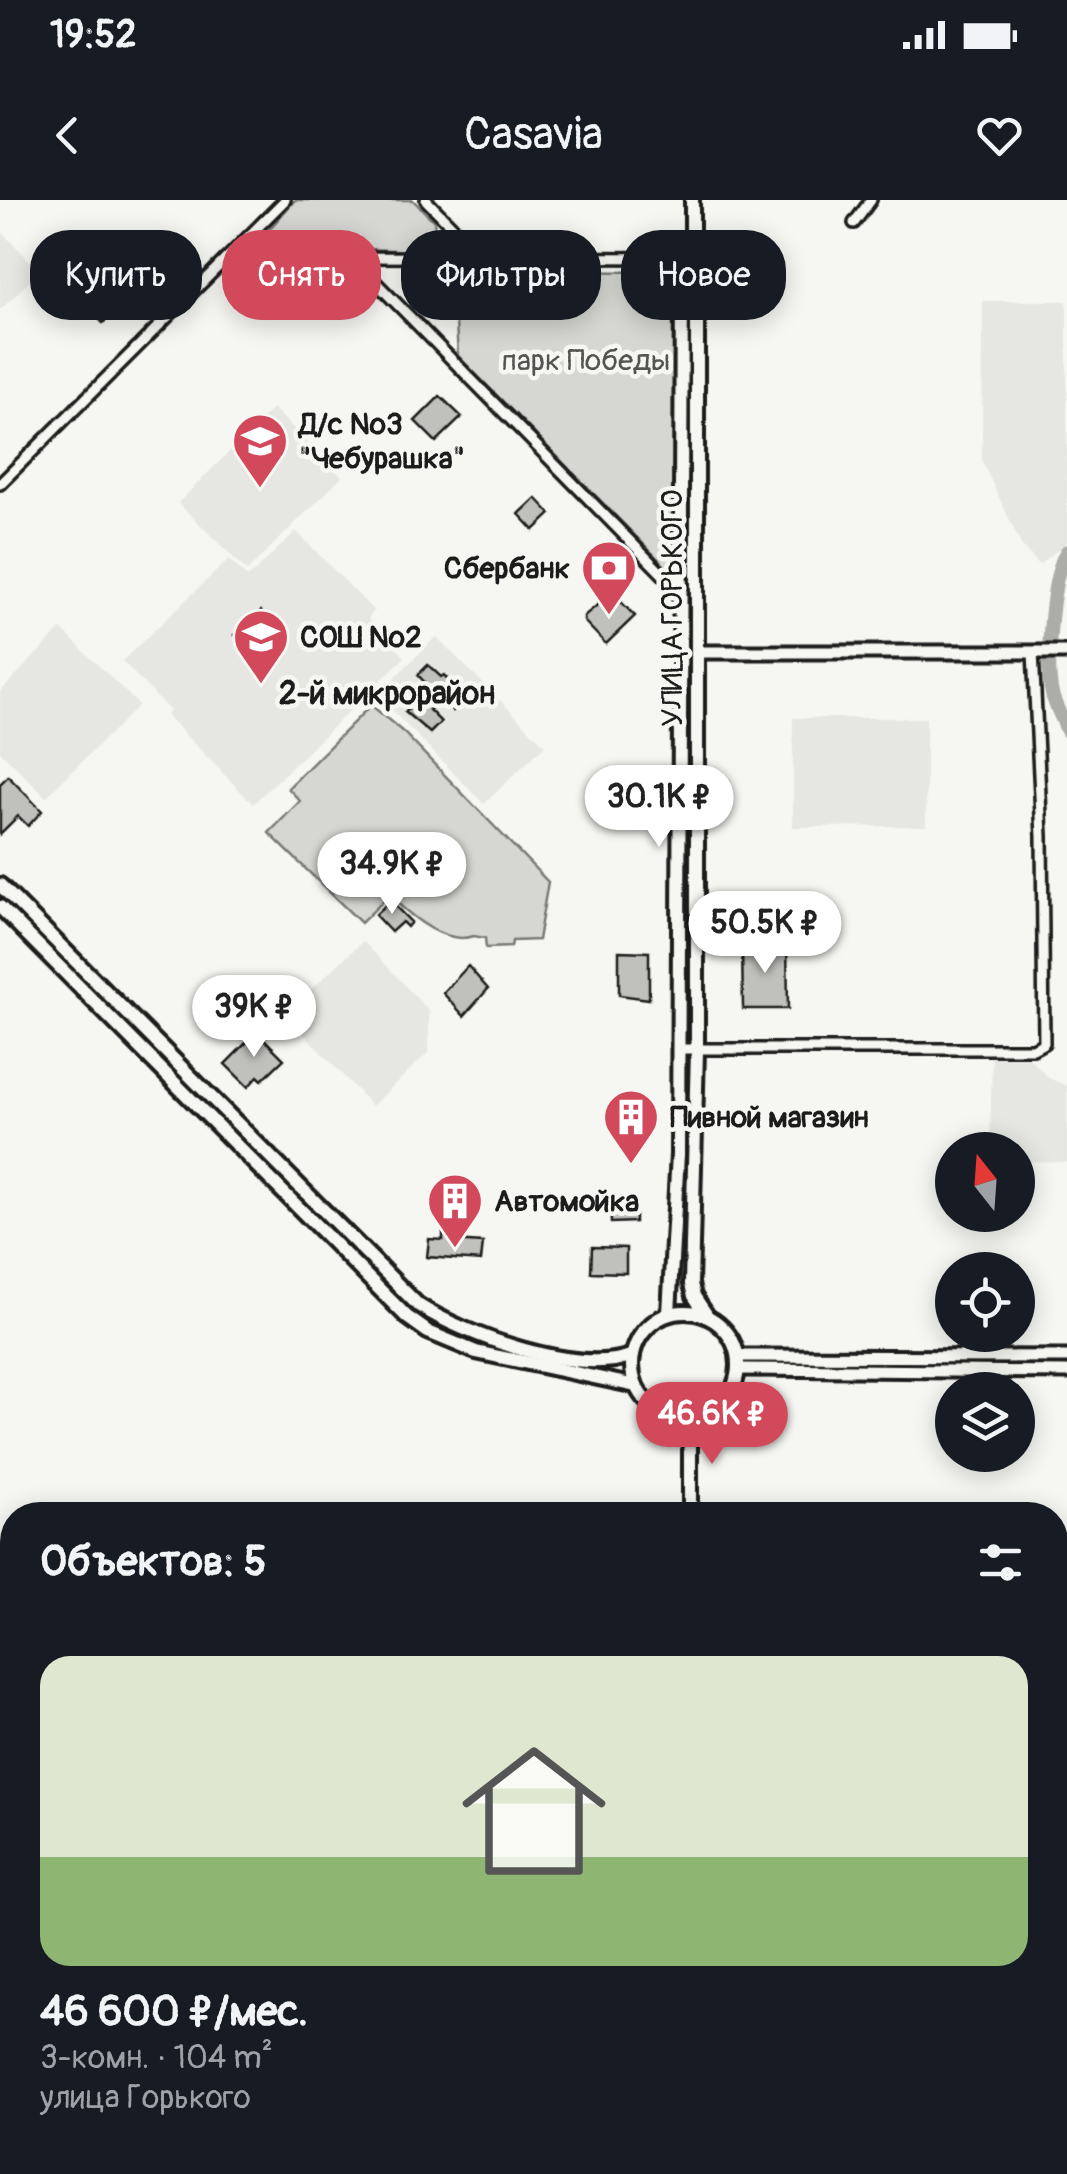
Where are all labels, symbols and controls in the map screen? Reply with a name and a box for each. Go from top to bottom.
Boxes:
text: 19:52 [50,11,136,59]
text: Casavia [464,107,603,163]
icon: back [40,108,95,163]
icon: heart [972,108,1027,163]
chip: Купить [30,230,202,320]
chip: Снять [222,230,381,320]
chip: Фильтры [401,230,601,320]
chip: Новое [621,230,786,320]
park label: парк Победы [502,342,670,379]
place label: Д/c №3 "Чебурашка" [297,406,465,477]
school or university icon: Д/c №3 "Чебурашка" [230,411,290,490]
street label: УЛИЦА ГОРЬКОГО [654,489,691,727]
bank icon: Сбербанк [579,538,639,617]
place label: Сбербанк [444,550,570,587]
school or university icon: СОШ №2 [231,607,291,686]
place label: СОШ №2 [300,619,422,656]
district label: 2-й микрорайон [279,674,495,714]
pin: 30.1K ₽ [567,765,751,850]
text: 30.1K ₽ [607,777,711,817]
pin: 34.9K ₽ [300,832,484,917]
text: 34.9K ₽ [339,844,445,884]
pin: 50.5K ₽ [673,891,857,976]
text: 50.5K ₽ [711,903,820,943]
pin: 39K ₽ [184,975,324,1060]
text: 39K ₽ [214,987,294,1027]
building icon: Пивной магазин [601,1087,661,1166]
place label: Пивной магазин [670,1099,869,1136]
north arrow [935,1132,1035,1232]
map controls [935,1132,1035,1472]
building icon: Автомойка [425,1171,485,1250]
place label: Автомойка [494,1183,639,1220]
button: locate [935,1252,1035,1352]
button: layers [935,1372,1035,1472]
pin: 46.6K ₽ [620,1382,804,1467]
text: 46.6K ₽ [658,1394,766,1434]
icon: filters [973,1535,1028,1590]
text: Объектов: 5 [40,1536,267,1588]
icon: home [444,1721,624,1901]
text: 46 600 ₽/мес. [40,1986,308,2038]
text: 3-комн. · 104 m² [40,2038,273,2078]
text: улица Горького [40,2078,251,2118]

